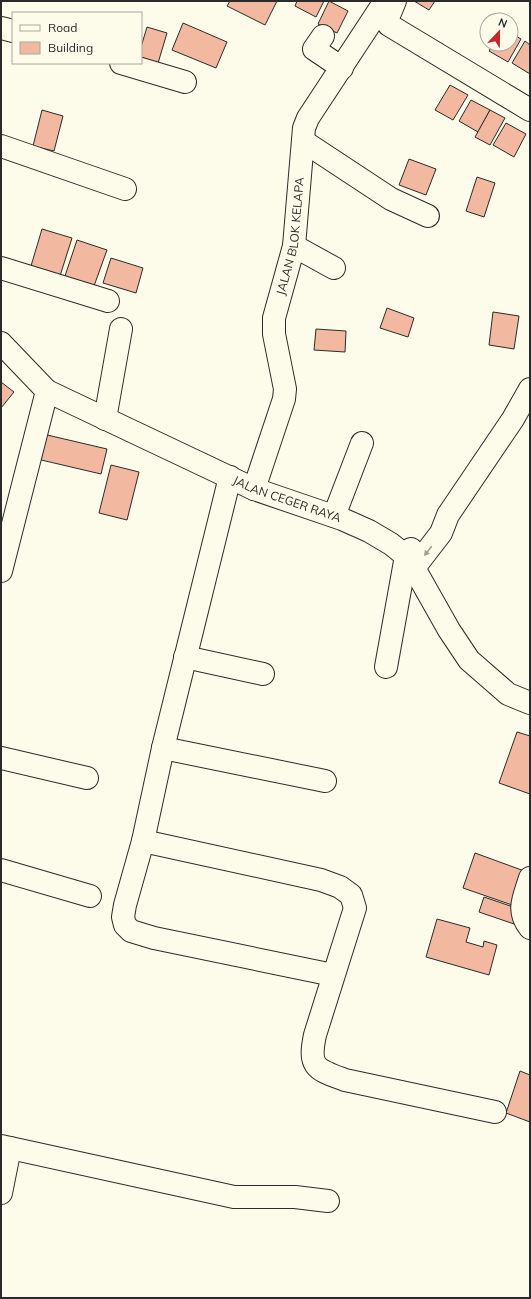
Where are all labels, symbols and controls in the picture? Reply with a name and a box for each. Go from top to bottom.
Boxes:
legend [12,12,142,64]
north arrow [479,12,519,52]
text: N [496,15,509,31]
text: Road [48,20,77,35]
text: Building [48,40,93,55]
street label: JALAN BLOK KELAPA [273,176,307,297]
street label: JALAN CEGER RAYA [231,472,343,525]
one-way arrow [423,545,432,556]

